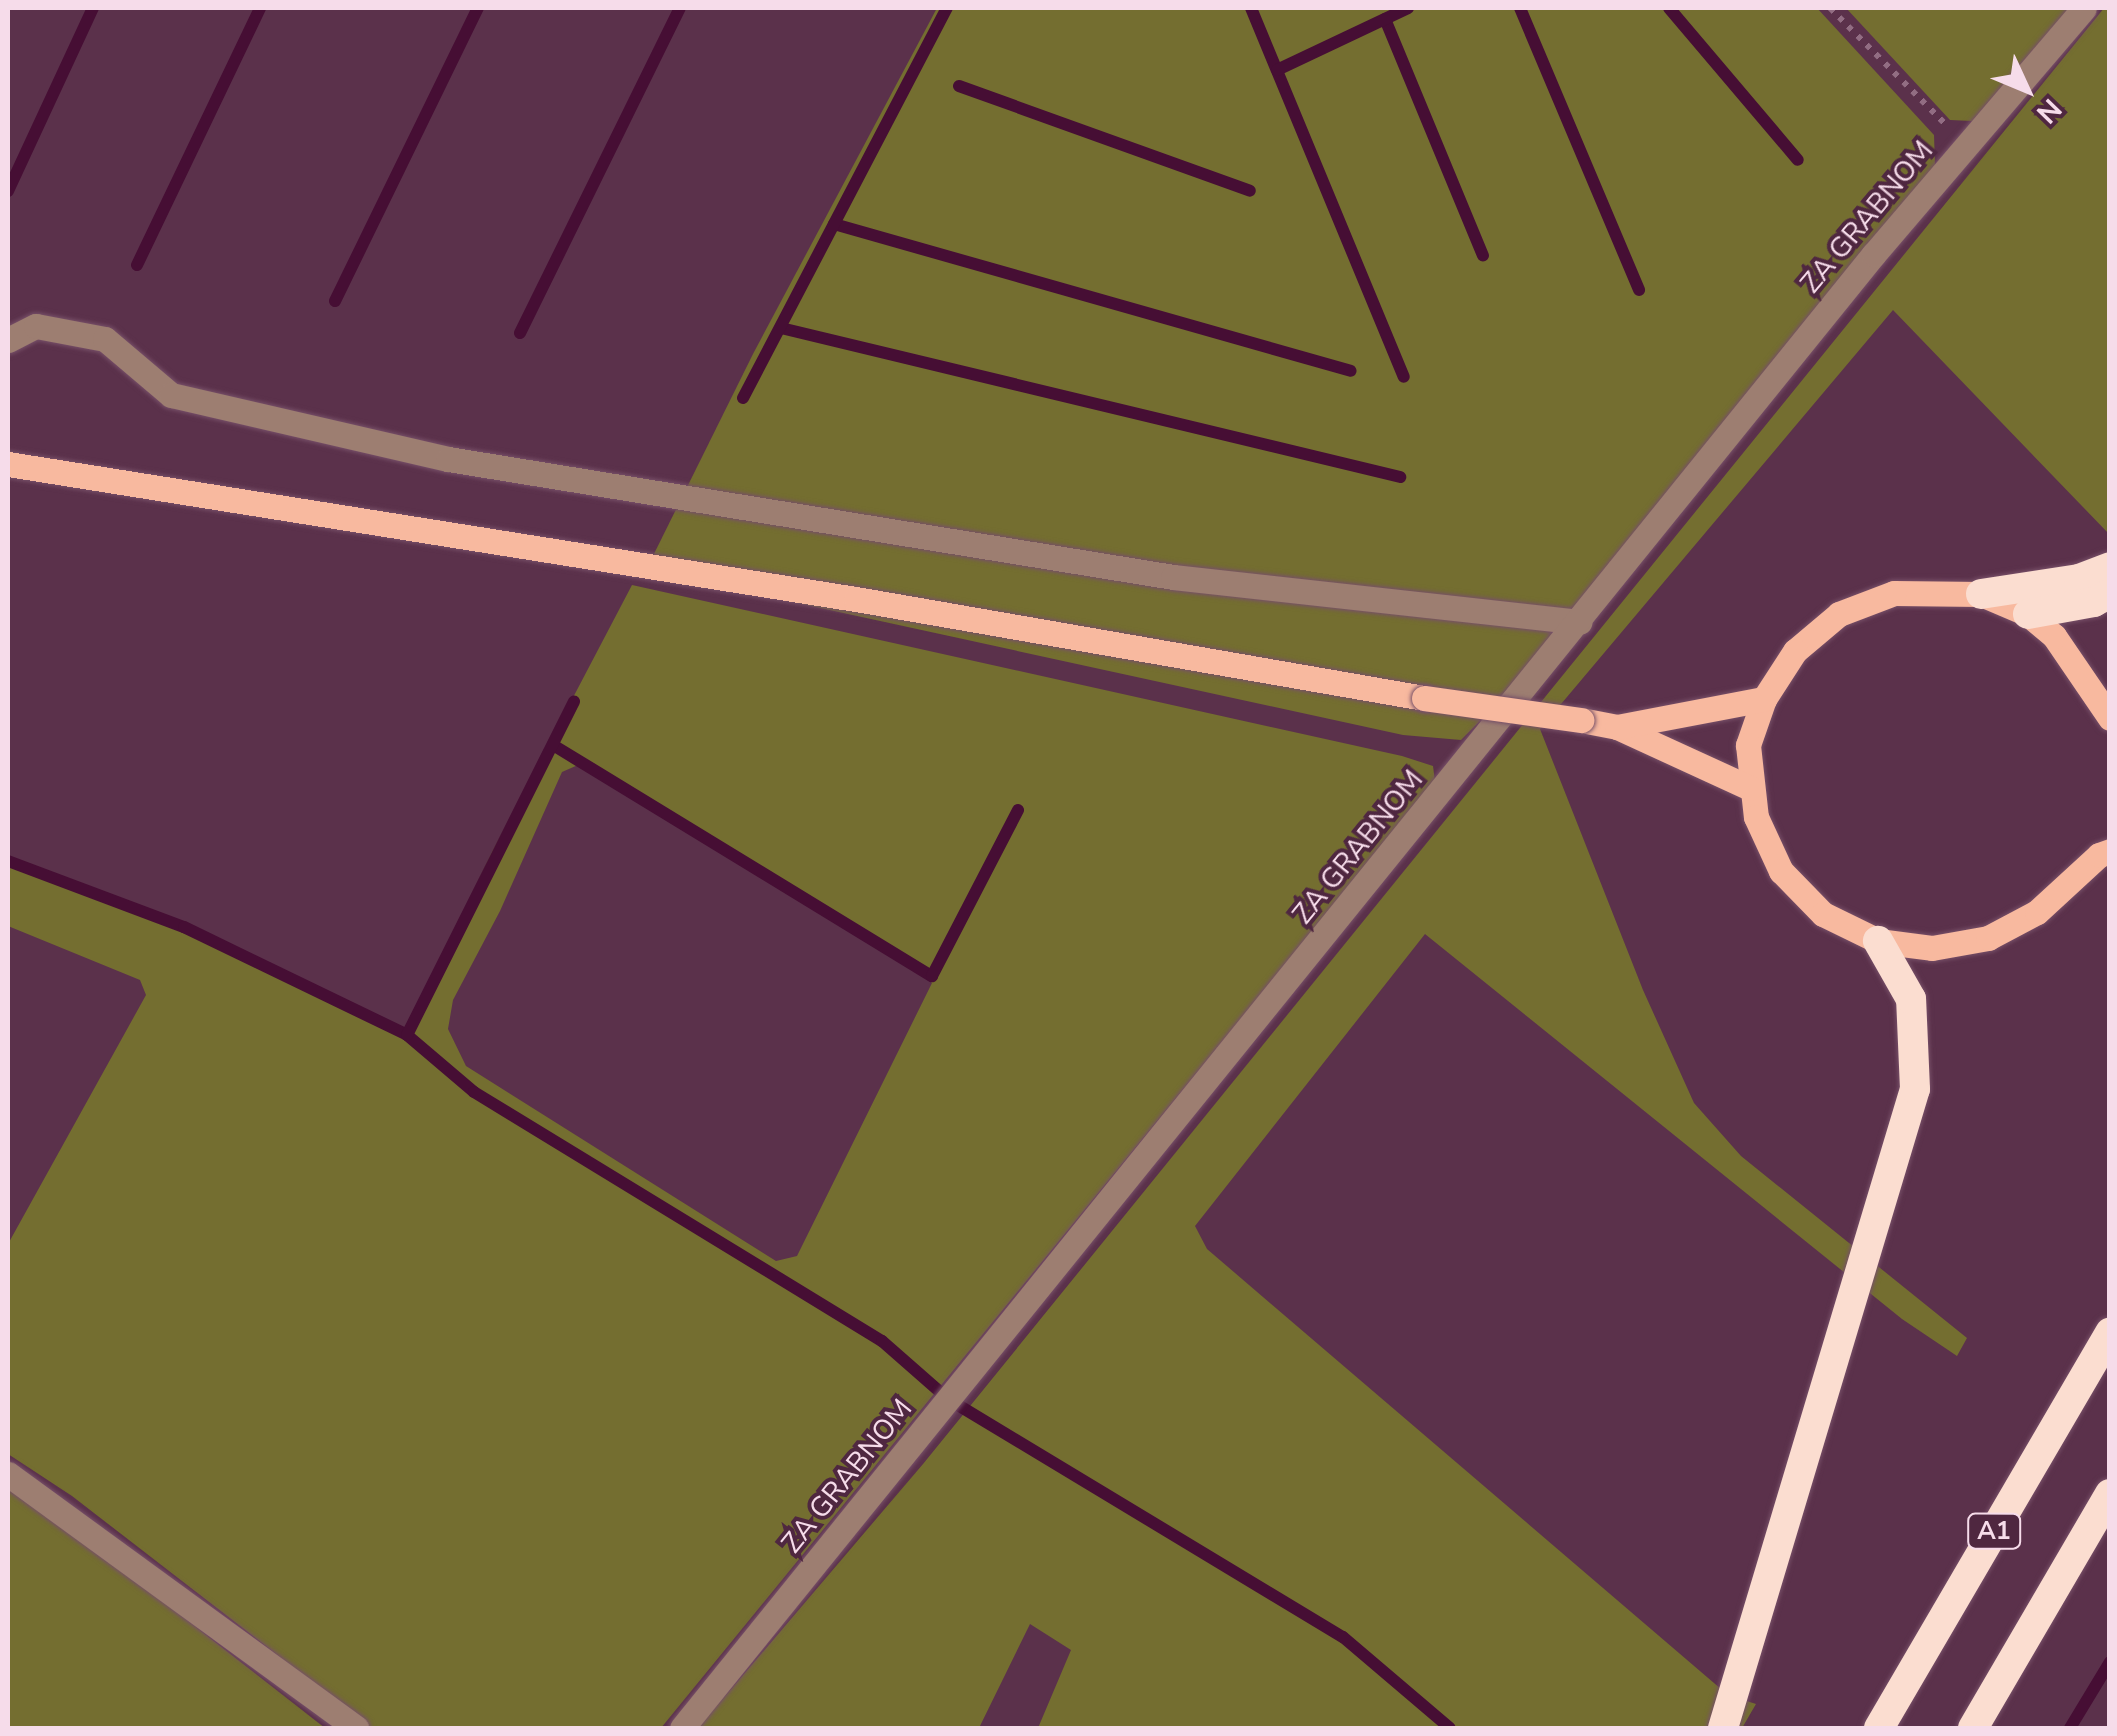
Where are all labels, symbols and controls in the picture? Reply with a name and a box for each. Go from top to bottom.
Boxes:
north arrow [1977,40,2077,140]
text: N [2028,90,2070,132]
street label: ZA GRABNOM [1794,134,1940,300]
street label: ZA GRABNOM [1286,763,1430,931]
street label: ZA GRABNOM [775,1392,919,1560]
road number: A1 [1966,1511,2022,1551]

